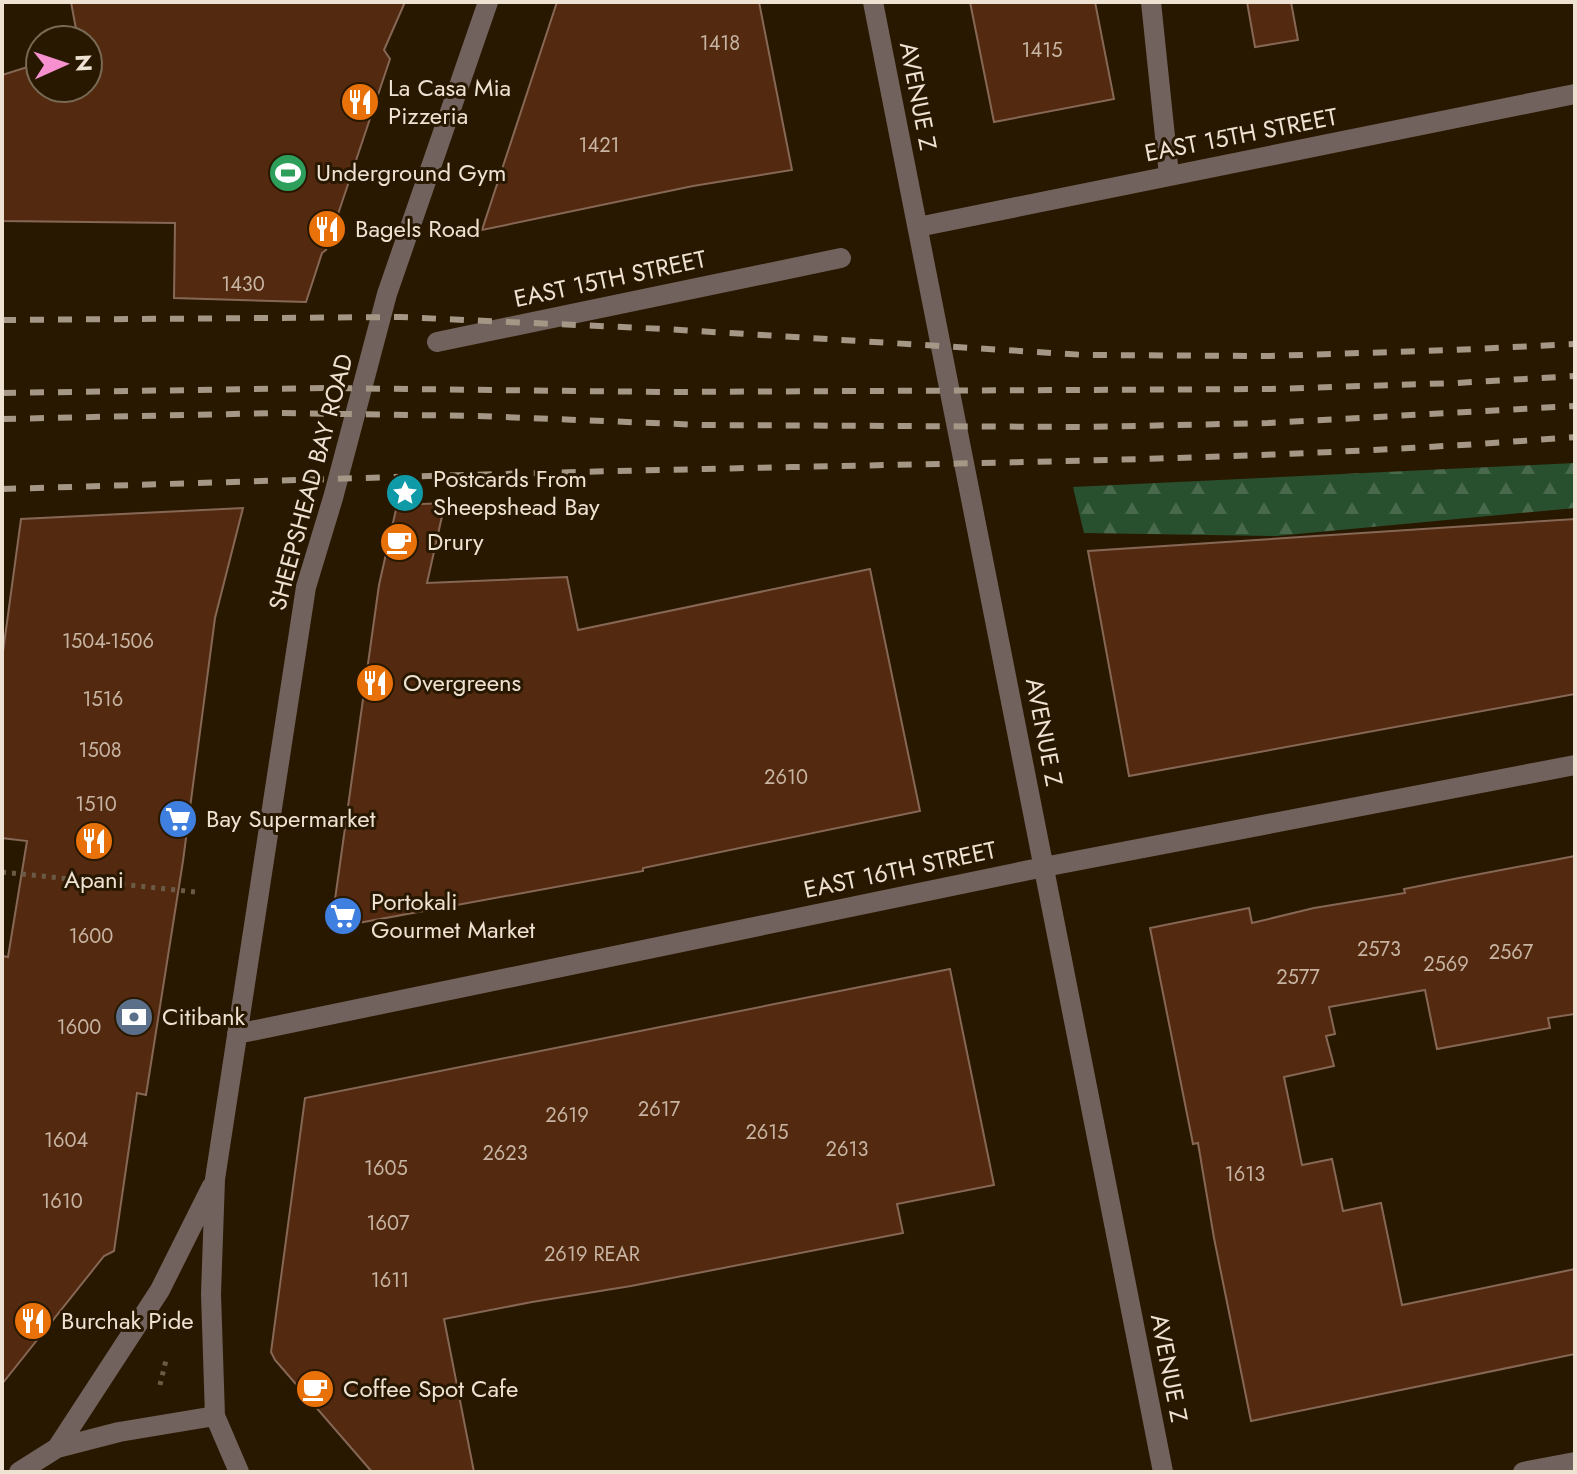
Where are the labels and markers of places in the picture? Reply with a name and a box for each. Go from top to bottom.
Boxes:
place label: La Casa Mia Pizzeria [388,70,511,133]
restaurant icon: La Casa Mia Pizzeria [339,81,381,123]
sports icon: Underground Gym [267,152,309,194]
place label: Underground Gym [316,155,507,190]
restaurant icon: Bagels Road [306,208,348,250]
place label: Bagels Road [355,211,480,246]
place label: Postcards From Sheepshead Bay [433,461,600,524]
place icon: Postcards From Sheepshead Bay [384,472,426,514]
cafe icon: Drury [378,521,420,563]
place label: Drury [427,524,484,559]
restaurant icon: Overgreens [354,662,396,704]
place label: Overgreens [403,665,521,700]
supermarket icon: Bay Supermarket [157,798,199,840]
place label: Bay Supermarket [206,801,376,836]
restaurant icon: Apani [73,820,115,862]
place label: Apani [64,862,124,897]
place label: Portokali Gourmet Market [371,884,535,947]
supermarket icon: Portokali Gourmet Market [322,895,364,937]
bank icon: Citibank [113,996,155,1038]
place label: Citibank [162,999,246,1034]
restaurant icon: Burchak Pide [12,1300,54,1342]
place label: Burchak Pide [61,1303,194,1338]
cafe icon: Coffee Spot Cafe [294,1368,336,1410]
place label: Coffee Spot Cafe [343,1371,518,1406]

